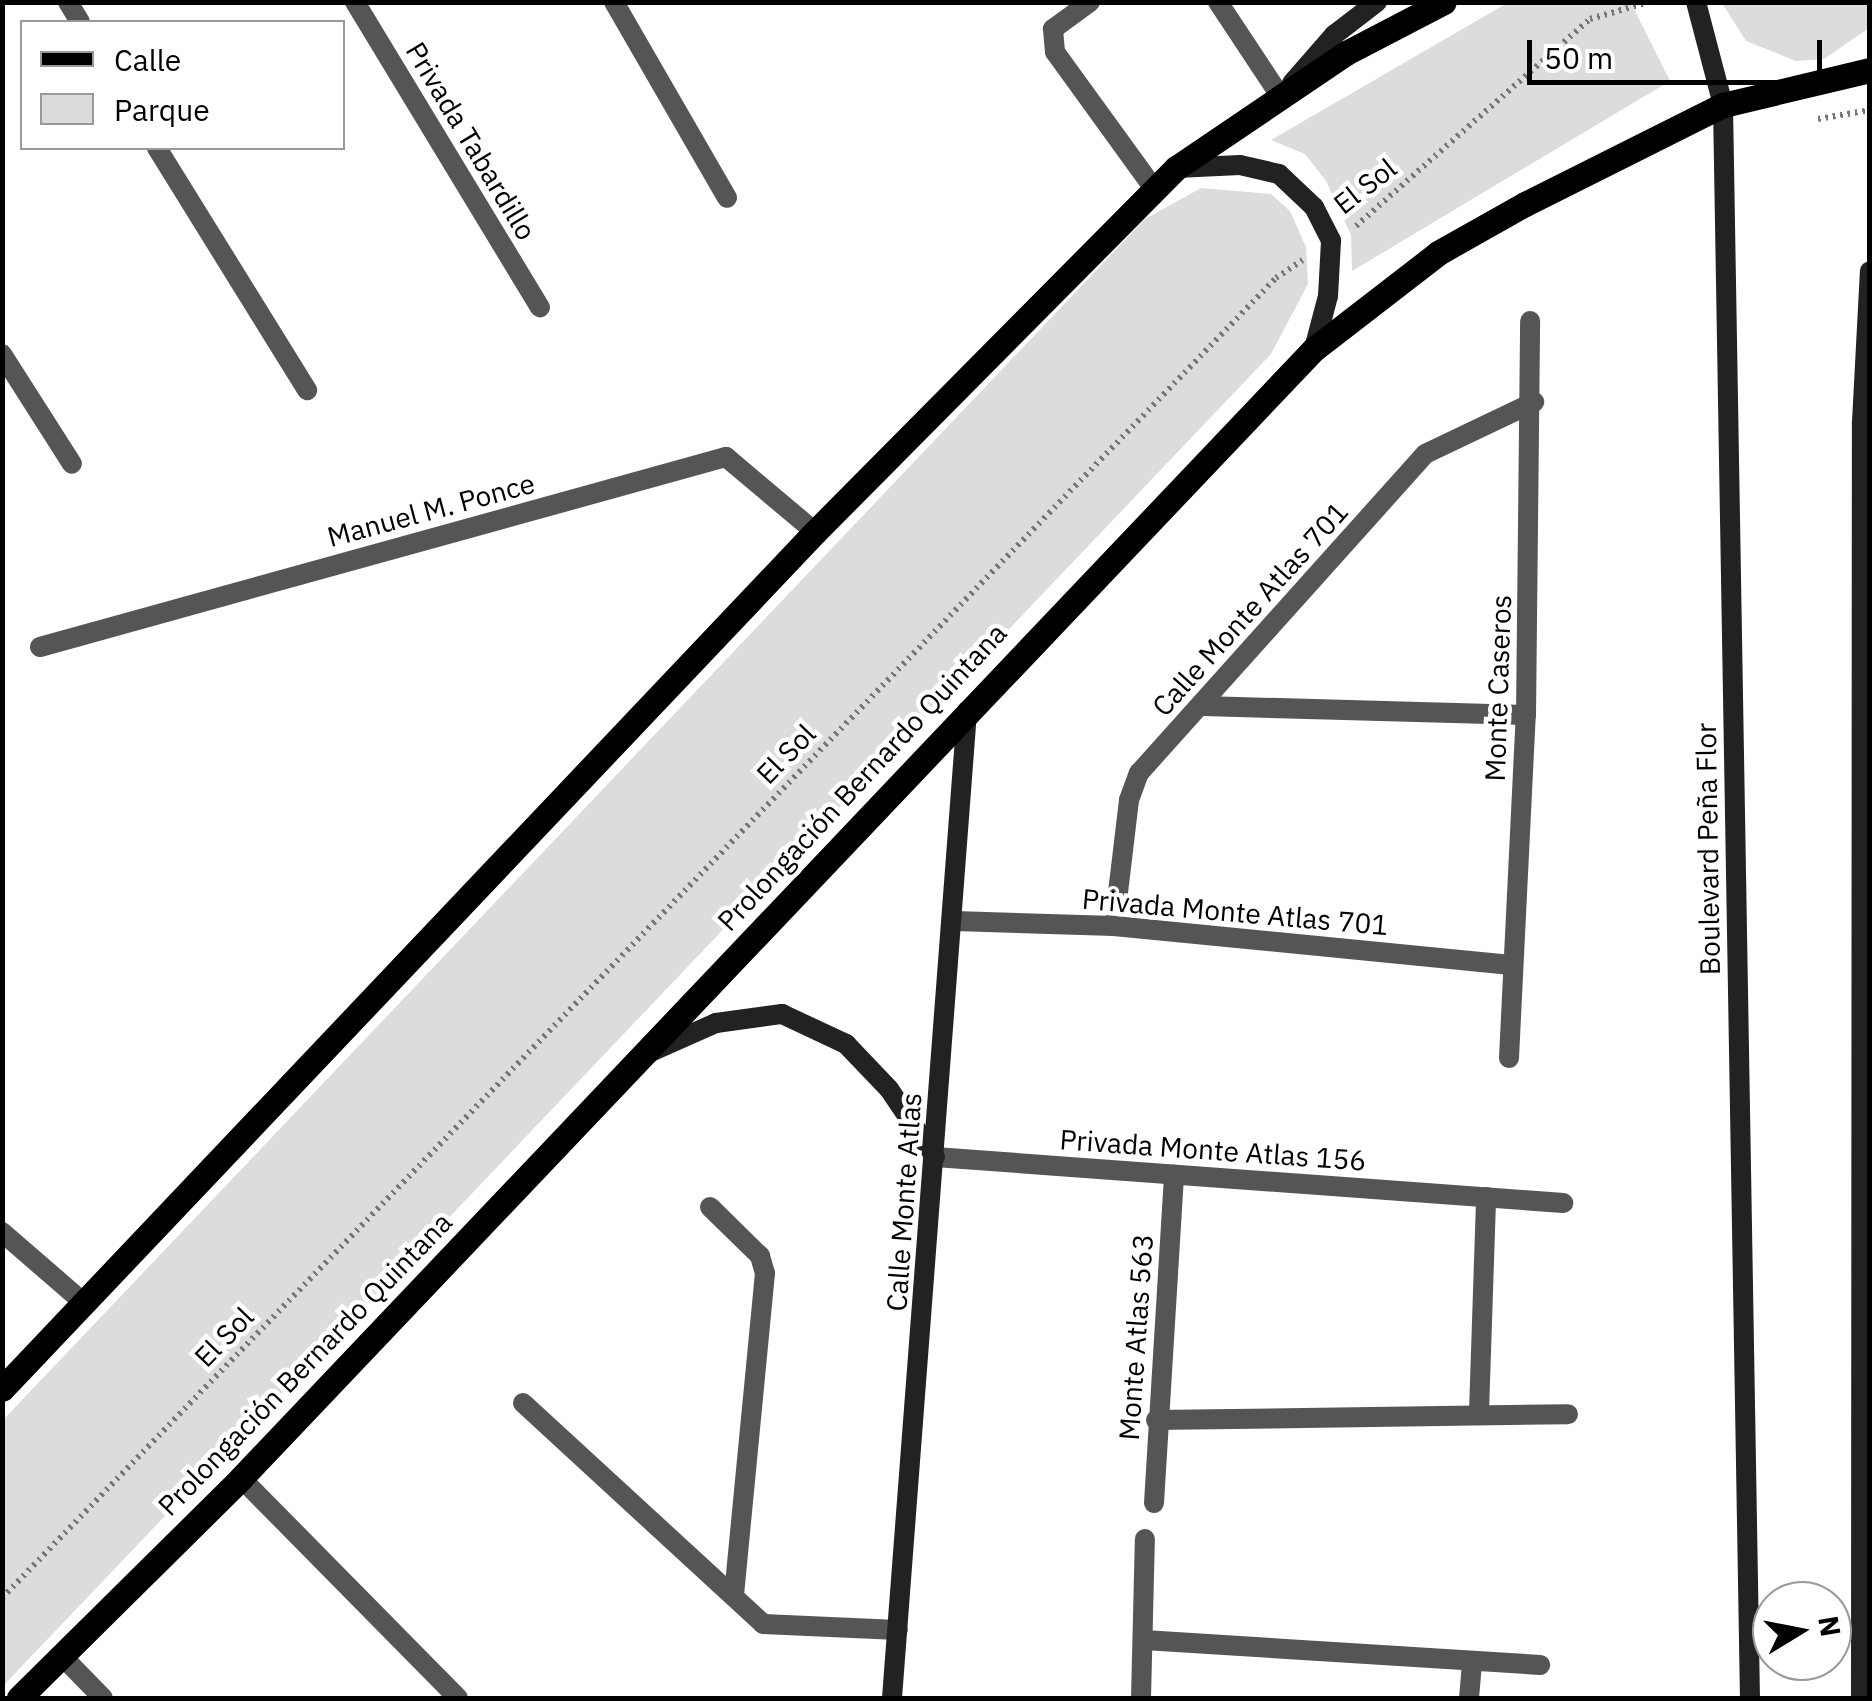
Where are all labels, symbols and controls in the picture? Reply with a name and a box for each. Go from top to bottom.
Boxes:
legend [20,20,345,150]
scale bar [1532,20,1827,82]
street label: Privada Tabardillo [399,36,543,246]
text: 50 m [1544,38,1613,77]
text: Calle [114,40,181,79]
text: Parque [114,90,210,129]
street label: El Sol [1327,151,1403,221]
street label: Manuel M. Ponce [324,466,538,554]
street label: Calle Monte Atlas 701 [1145,495,1355,723]
street label: Monte Caseros [1478,594,1518,782]
street label: Prolongación Bernardo Quintana [710,616,1014,938]
street label: El Sol [750,717,822,791]
street label: Boulevard Peña Flor [1689,722,1727,976]
street label: Privada Monte Atlas 701 [1081,882,1389,942]
street label: Calle Monte Atlas [880,1091,928,1313]
street label: Privada Monte Atlas 156 [1059,1123,1367,1177]
street label: Prolongación Bernardo Quintana [151,1205,459,1523]
street label: Monte Atlas 563 [1112,1233,1160,1441]
street label: El Sol [188,1300,260,1374]
north arrow [1752,1581,1852,1681]
text: N [1810,1613,1850,1639]

